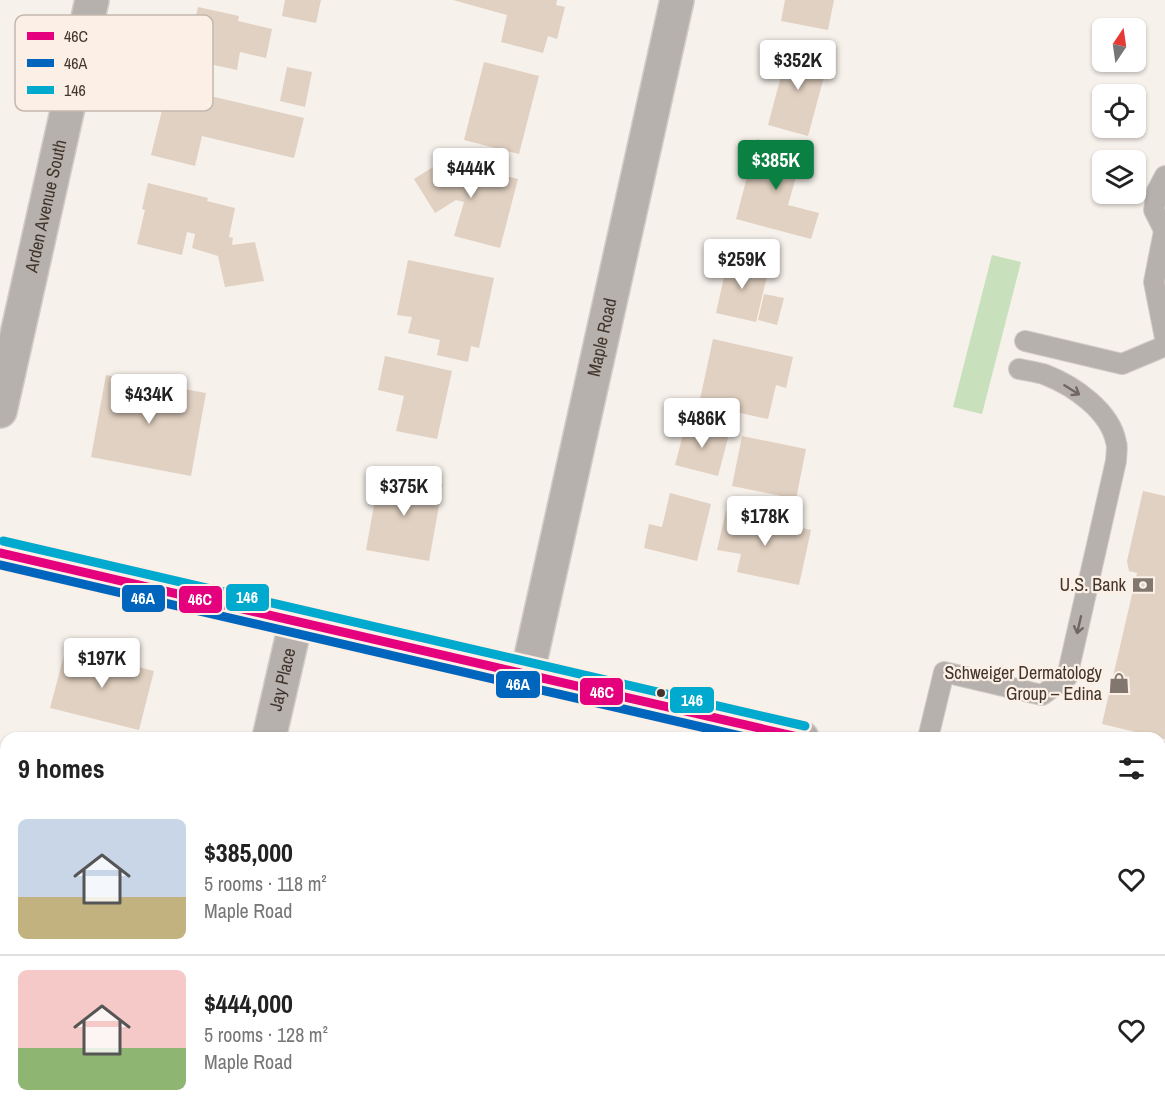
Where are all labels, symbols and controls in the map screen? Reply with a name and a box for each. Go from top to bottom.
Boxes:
legend [15,15,213,111]
north arrow [1092,18,1146,72]
map controls [1092,18,1146,204]
text: 46C [64,25,88,47]
pin: $352K [756,40,840,91]
text: $352K [774,46,822,73]
text: 46A [64,52,88,74]
text: 146 [64,79,86,101]
button: locate [1092,84,1146,138]
street label: Arden Avenue South [18,137,72,276]
pin: $385K [734,140,818,191]
text: $385K [752,146,800,173]
pin: $444K [429,148,513,199]
button: layers [1092,150,1146,204]
text: $444K [447,154,495,181]
pin: $259K [700,239,784,290]
text: $259K [718,245,766,272]
street label: Maple Road [581,296,622,379]
pin: $434K [107,374,191,425]
text: $434K [125,380,173,407]
one-way arrow [1064,383,1081,396]
pin: $486K [660,398,744,449]
text: $486K [678,404,726,431]
pin: $375K [362,466,446,517]
text: $375K [380,472,428,499]
pin: $178K [723,496,807,547]
text: $178K [741,502,789,529]
place label: U.S. Bank [1060,572,1127,597]
bank icon: U.S. Bank [1131,573,1155,597]
line badge: 146 [225,583,270,612]
line badge: 46A [121,584,166,613]
line badge: 46C [178,585,223,614]
text: 146 [236,586,258,608]
text: 46A [131,587,156,609]
text: 46C [188,588,212,610]
one-way arrow [1073,615,1084,634]
pin: $197K [60,638,144,689]
text: $197K [78,644,126,671]
street label: Jay Place [263,645,301,713]
place label: Schweiger Dermatology Group – Edina [945,660,1103,706]
line badge: 46A [495,670,541,699]
shop icon: Schweiger Dermatology Group – Edina [1107,671,1131,695]
text: 46A [506,673,531,695]
line badge: 46C [579,677,624,706]
text: 46C [590,681,614,703]
line badge: 146 [669,686,715,714]
unlabelled marker [655,687,667,699]
text: 146 [681,689,703,711]
text: 9 homes [18,751,105,786]
icon: filters [1115,752,1148,785]
text: $385,000 [204,835,293,870]
icon: home [66,843,138,915]
icon: heart [1115,863,1148,896]
text: 5 rooms · 118 m² [204,870,327,897]
text: Maple Road [204,897,292,924]
text: $444,000 [204,986,293,1021]
icon: home [66,994,138,1066]
icon: heart [1115,1014,1148,1047]
text: 5 rooms · 128 m² [204,1021,328,1048]
text: Maple Road [204,1048,292,1075]

